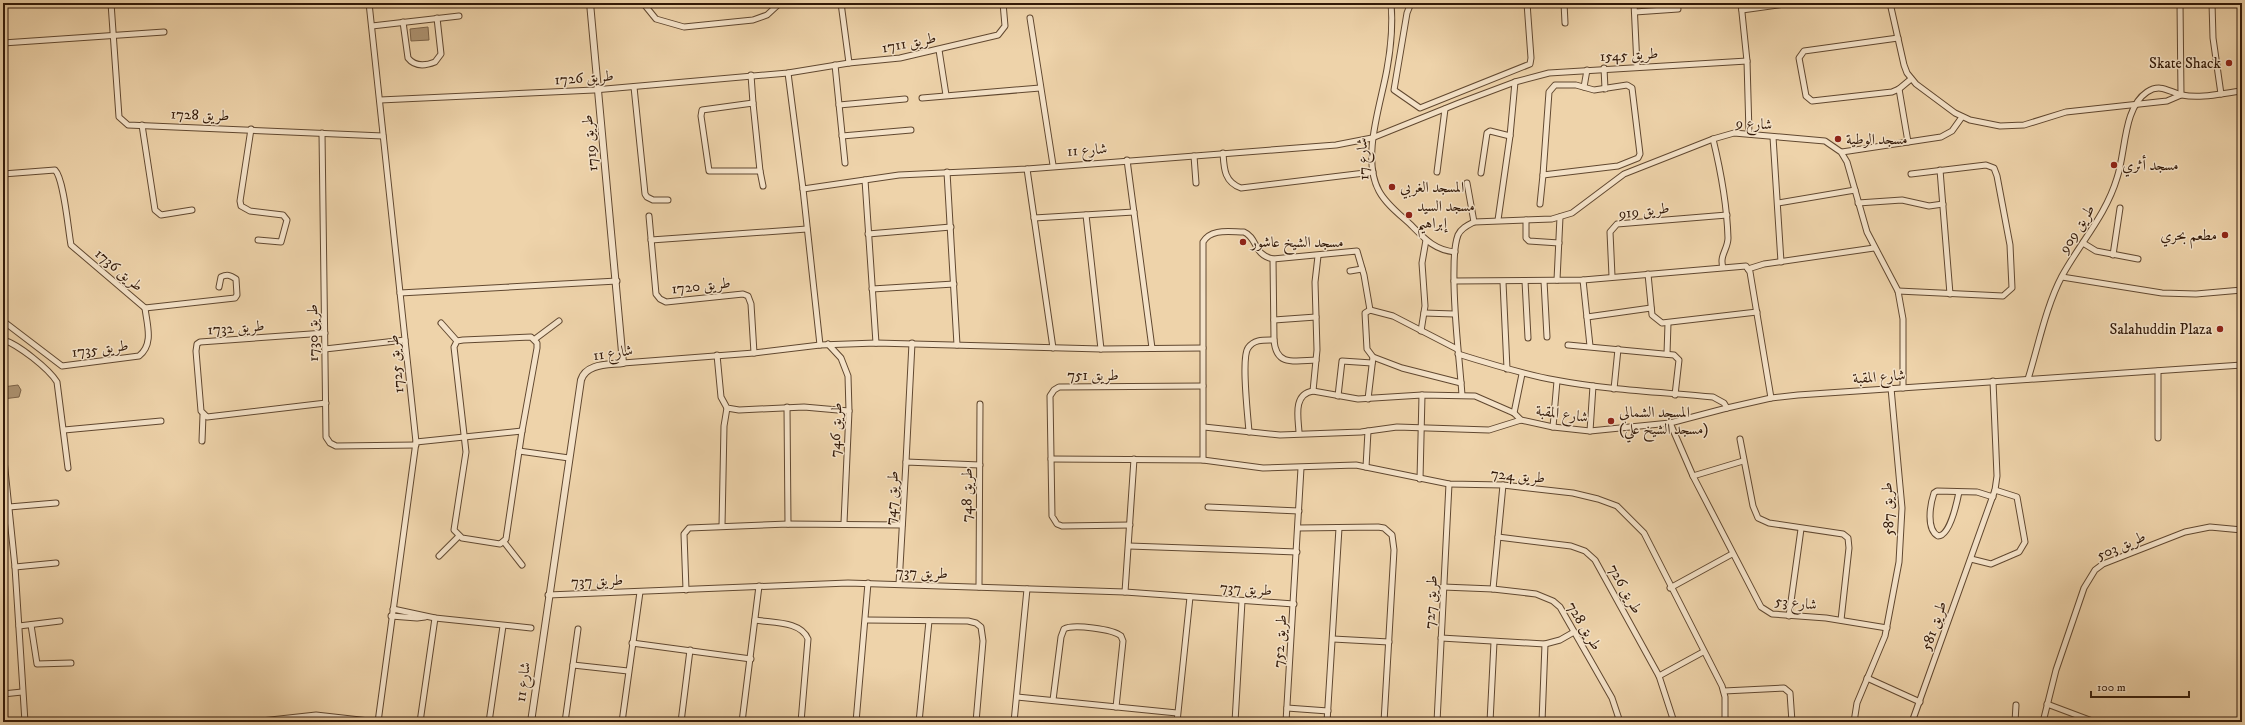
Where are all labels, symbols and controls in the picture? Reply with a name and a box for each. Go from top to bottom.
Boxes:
street label: طريق 1711 [880,28,938,58]
street label: طريق 1545 [1599,44,1659,66]
place label: Skate Shack [2149,54,2222,73]
marker: Skate Shack [2224,58,2234,68]
street label: طريق 1726 [554,66,614,90]
street label: طريق 1728 [170,104,230,126]
street label: شارع 9 [1734,113,1773,137]
street label: طريق 1719 [578,114,602,172]
place label: مسجد الوطية [1846,130,1908,149]
marker: مسجد الوطية [1833,134,1843,144]
street label: شارع 17 [1352,137,1377,181]
street label: شارع 11 [1066,139,1108,164]
place label: مسجد أثري [2122,154,2179,177]
marker: مسجد أثري [2109,160,2119,170]
place label: المسجد الغربي [1400,178,1464,199]
marker: المسجد الغربي [1387,182,1397,192]
place label: مسجد السيد إبراهيم [1417,197,1475,238]
street label: طريق 919 [1617,198,1670,224]
street label: طريق 909 [2054,201,2099,258]
marker: مسجد السيد إبراهيم [1404,210,1414,220]
place label: مطعم بحري [2160,226,2217,249]
marker: مطعم بحري [2220,230,2230,240]
place label: مسجد الشيخ عاشور [1249,233,1343,256]
marker: مسجد الشيخ عاشور [1238,237,1248,247]
street label: طريق 1736 [91,244,147,296]
street label: طريق 1720 [670,273,732,299]
street label: طريق 1730 [303,304,323,362]
street label: طريق 1732 [207,317,265,339]
place label: Salahuddin Plaza [2110,320,2213,339]
marker: Salahuddin Plaza [2215,324,2225,334]
street label: طريق 1725 [383,334,409,394]
street label: طريق 1735 [70,336,130,362]
street label: شارع 11 [592,341,635,368]
street label: طريق 751 [1067,366,1119,385]
street label: شارع المقبة [1852,366,1906,391]
street label: شارع المقبة [1534,401,1589,430]
street label: طريق 746 [826,402,846,458]
place label: المسجد الشمالي (مسجد الشيخ علي) [1619,403,1708,443]
marker: المسجد الشمالي (مسجد الشيخ علي) [1606,416,1616,426]
street label: طريق 724 [1490,464,1546,488]
street label: طريق 748 [957,468,977,522]
street label: طريق 747 [881,470,903,526]
street label: طريق 587 [1878,482,1898,536]
street label: طريق 503 [2093,527,2149,565]
street label: طريق 726 [1604,561,1646,617]
street label: طريق 737 [896,563,948,583]
street label: طريق 737 [571,571,623,591]
street label: طريق 727 [1420,575,1442,629]
street label: طريق 737 [1219,578,1273,600]
street label: شارع 53 [1774,591,1818,618]
street label: طريق 728 [1562,598,1606,654]
street label: طريق 581 [1917,599,1951,653]
street label: طريق 752 [1269,614,1291,668]
street label: شارع 11 [511,661,538,704]
scale bar [2091,673,2189,699]
text: 100 m [2097,680,2126,695]

